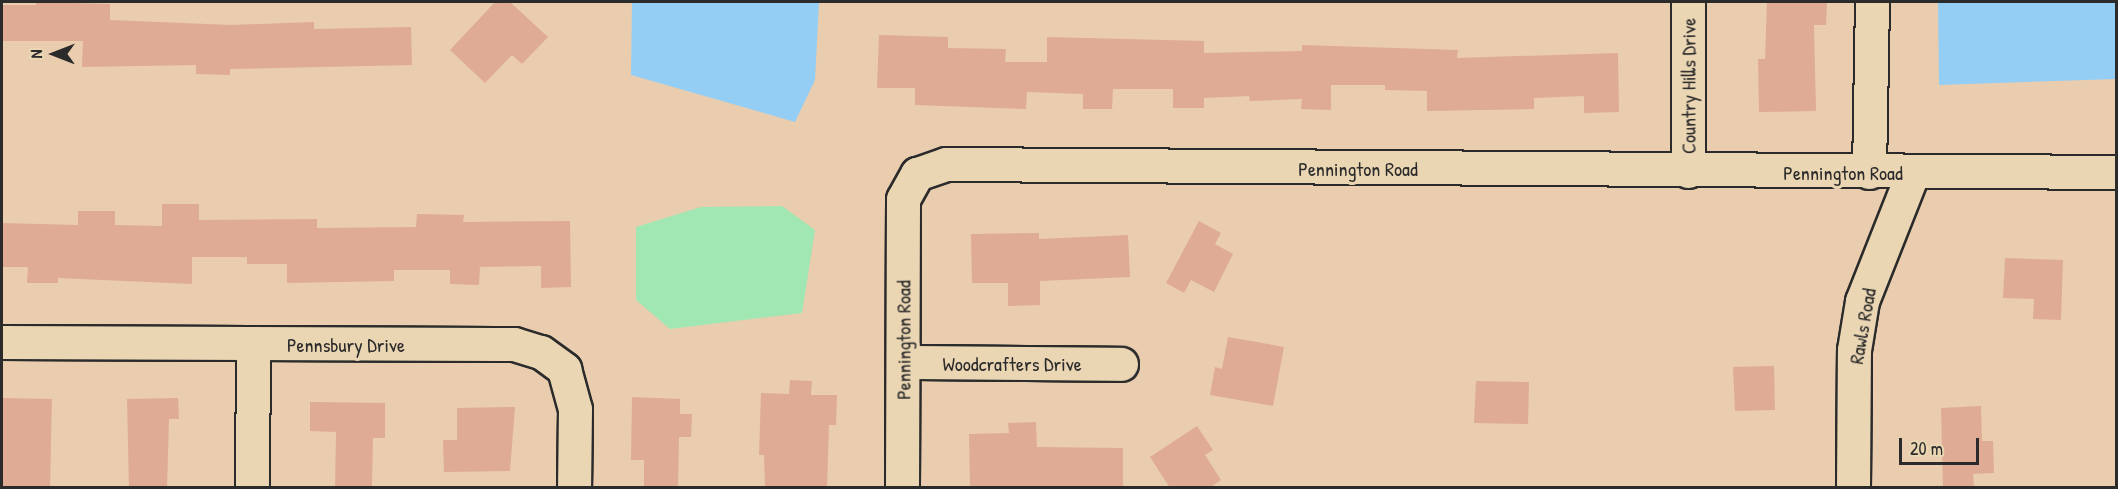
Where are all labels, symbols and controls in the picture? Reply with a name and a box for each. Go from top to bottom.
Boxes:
street label: Country Hills Drive [1676,18,1700,154]
north arrow [24,24,84,84]
text: N [25,50,47,58]
street label: Pennington Road [1298,156,1418,180]
street label: Pennington Road [1783,160,1903,184]
street label: Pennington Road [891,280,915,400]
street label: Rawls Road [1844,286,1880,366]
street label: Pennsbury Drive [287,332,405,356]
street label: Woodcrafters Drive [942,351,1082,375]
scale bar [1902,426,1982,464]
text: 20 m [1910,436,1943,461]

